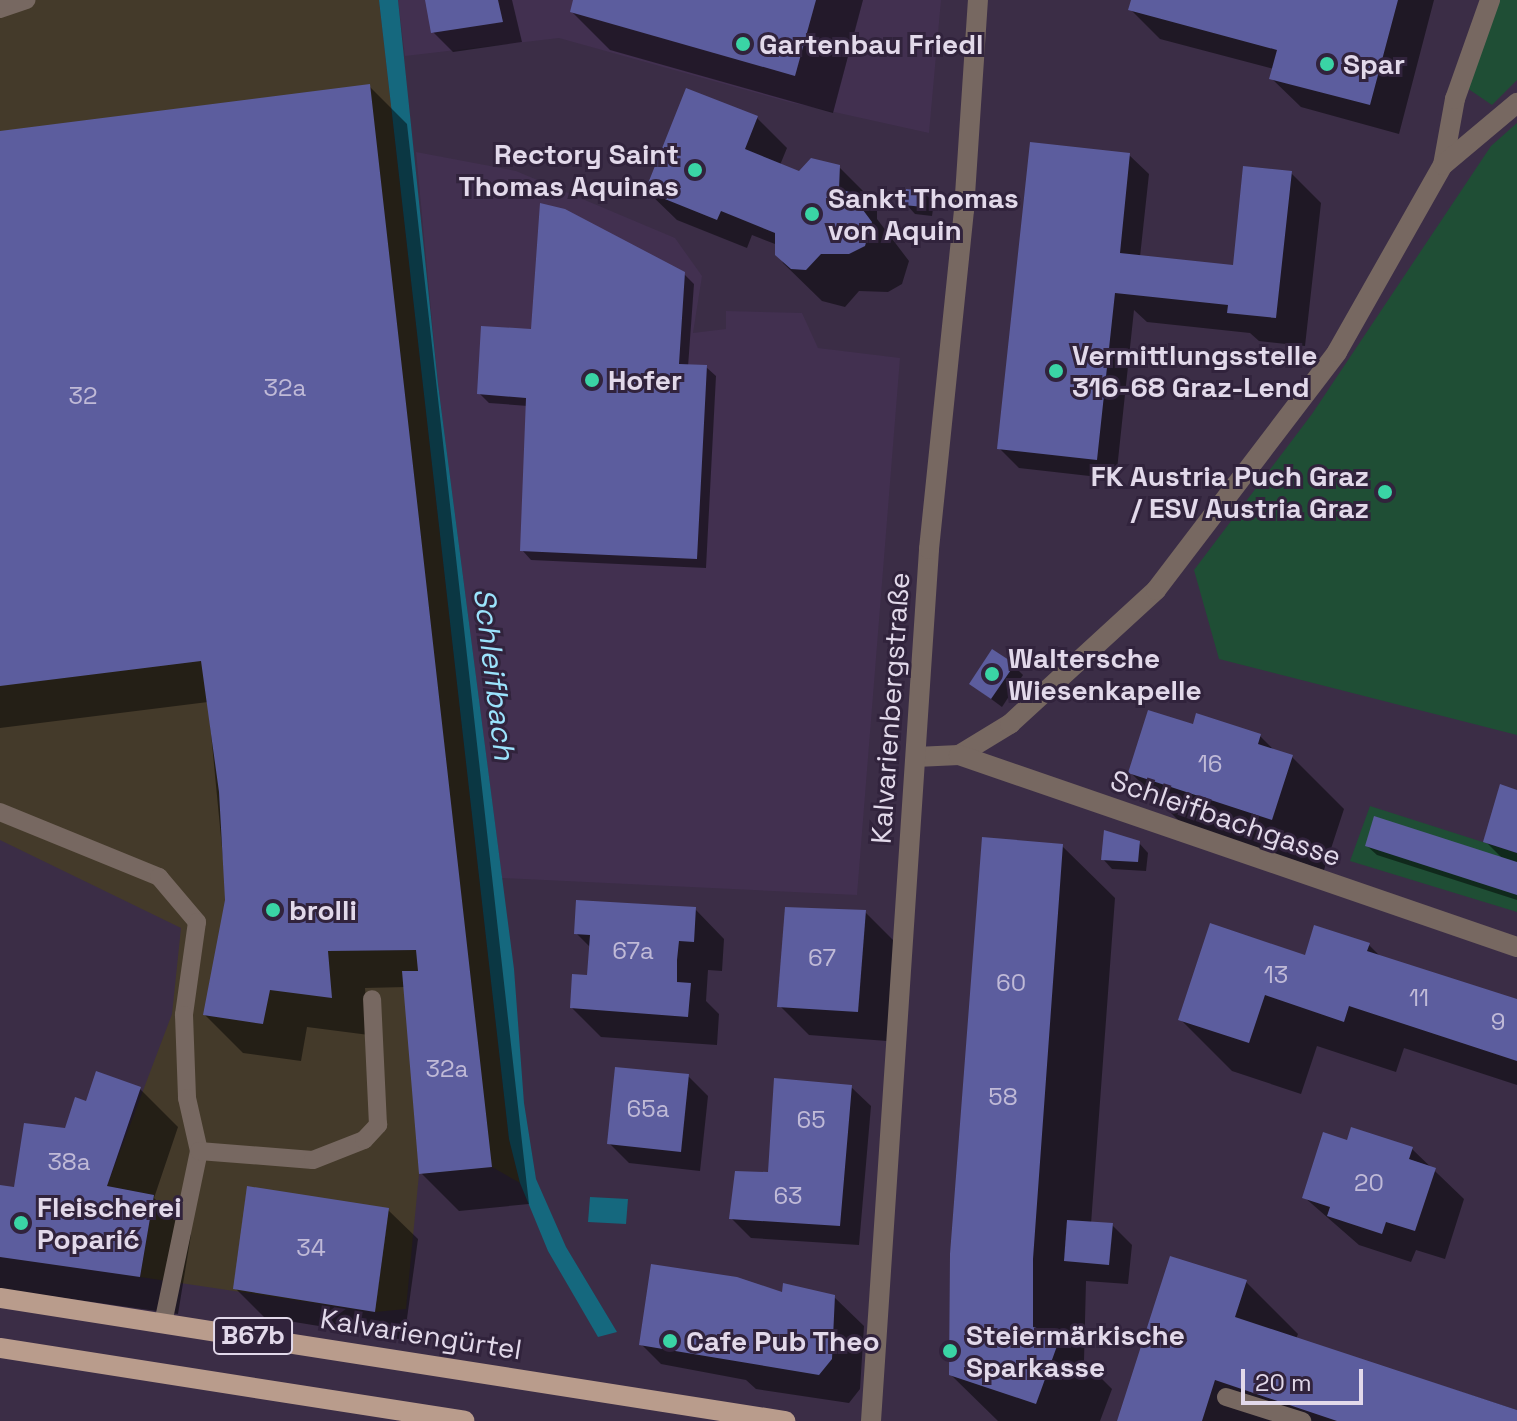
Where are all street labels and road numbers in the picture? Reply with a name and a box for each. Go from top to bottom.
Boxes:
street label: Kalvarienbergstraße [864,571,916,845]
street label: Schleifbachgasse [1106,763,1346,873]
street label: Kalvariengürtel [318,1301,524,1367]
road number: B67b [213,1314,293,1358]

